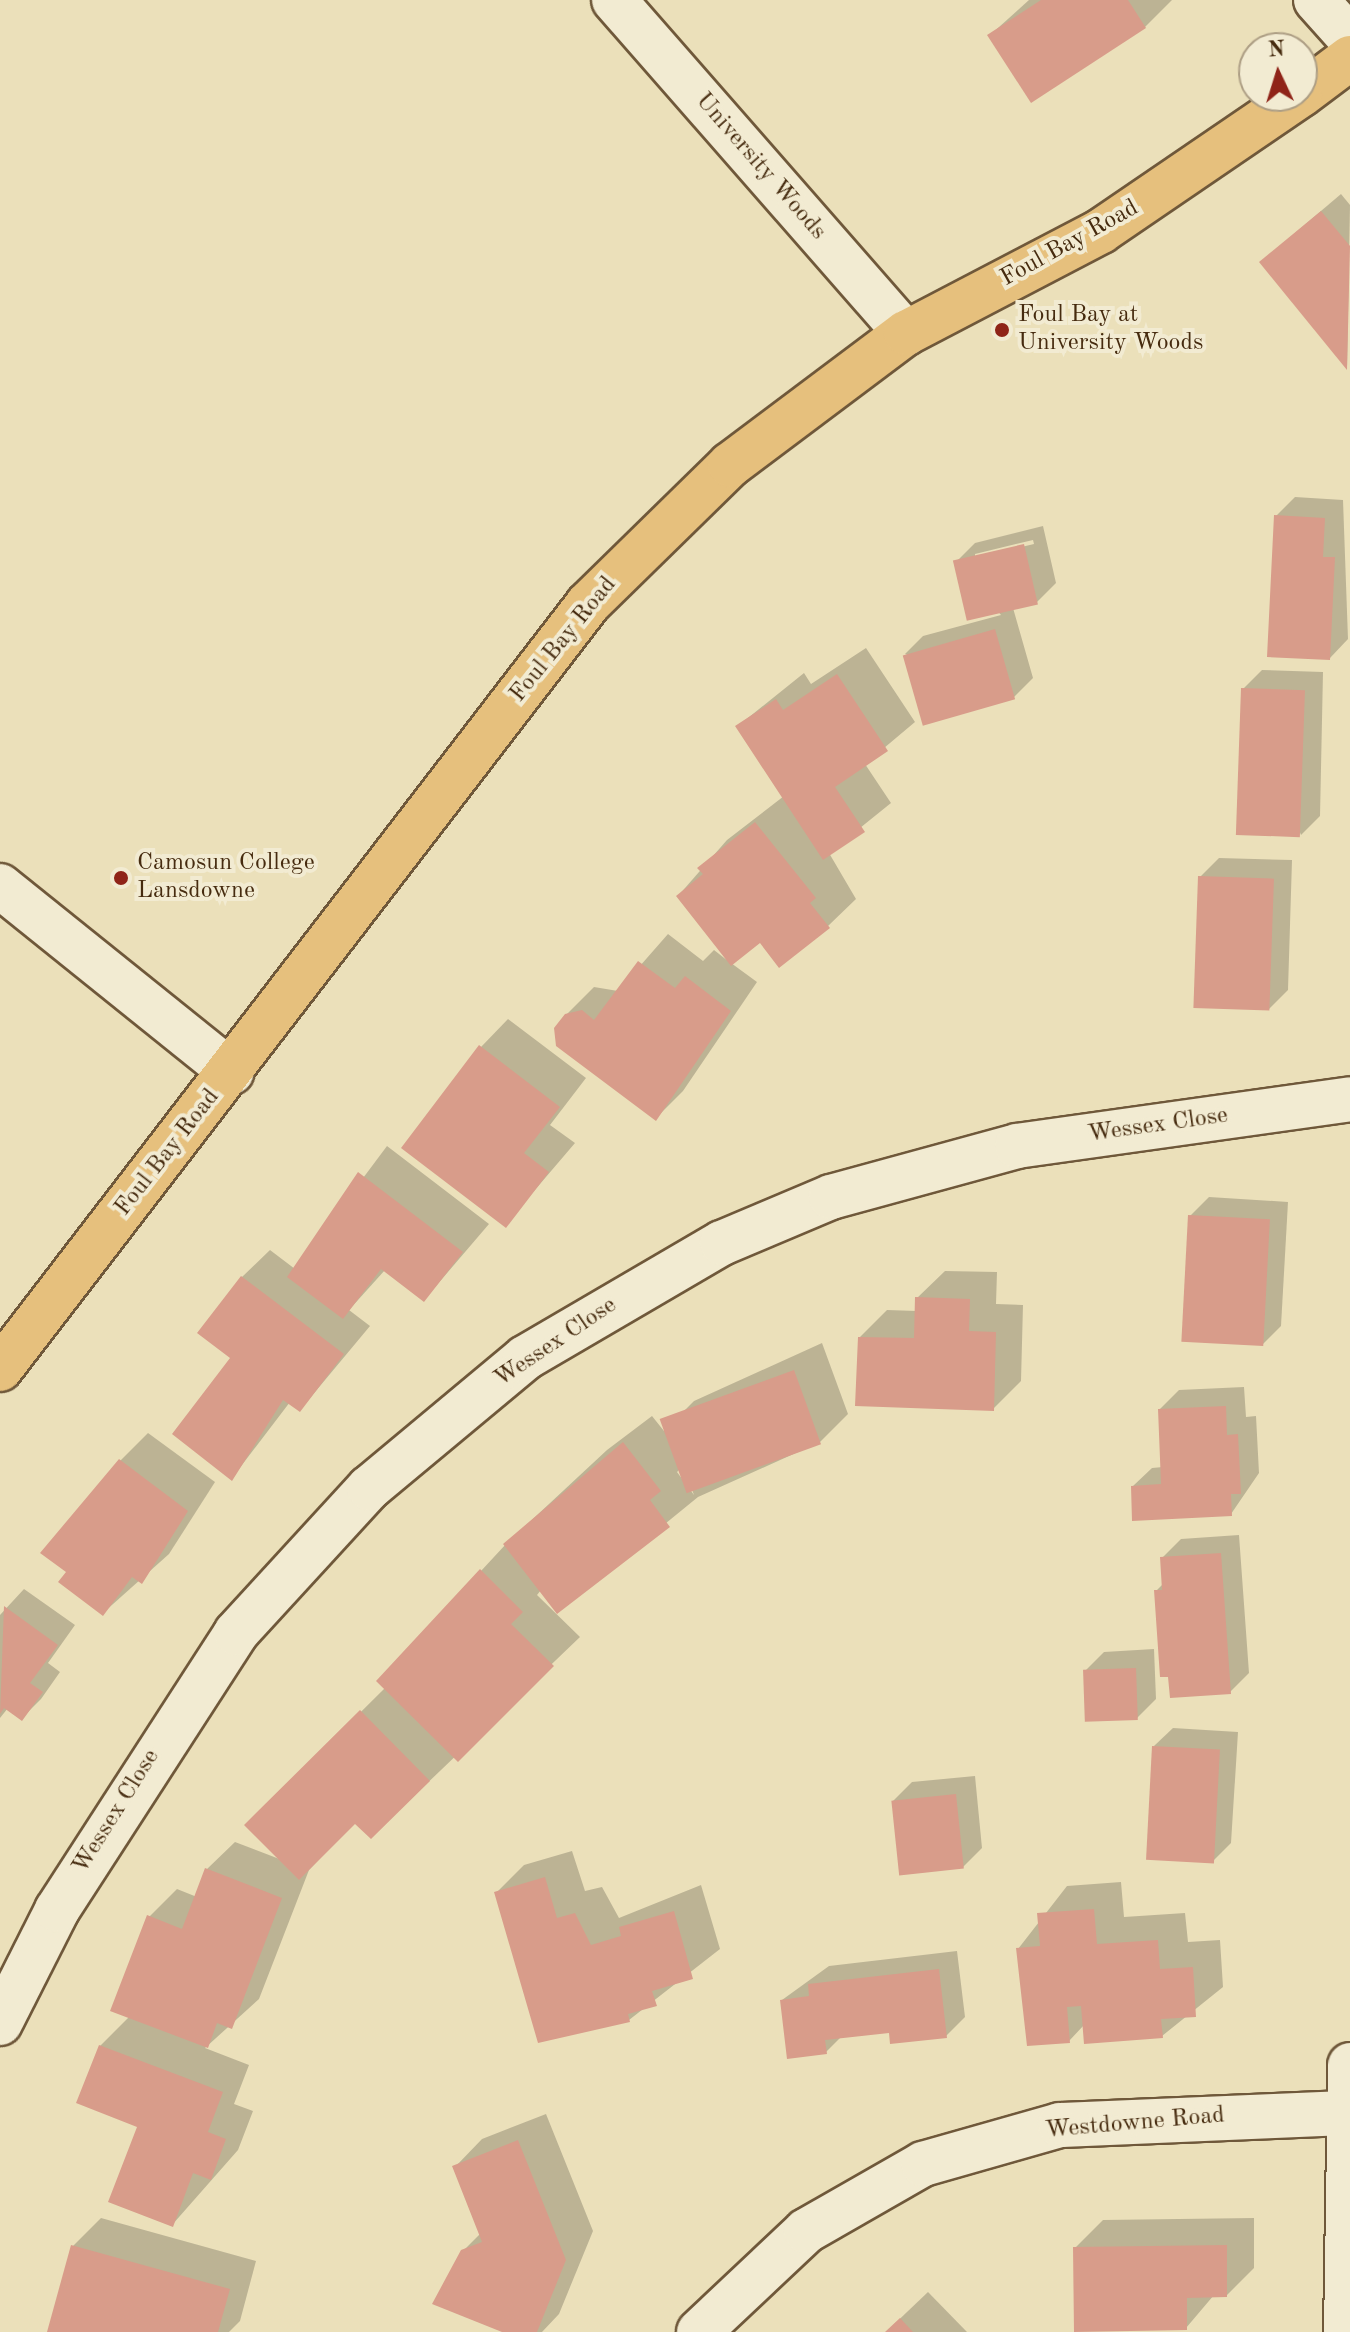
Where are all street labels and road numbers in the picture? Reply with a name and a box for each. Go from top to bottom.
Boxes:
street label: University Woods [688,88,832,246]
street label: Foul Bay Road [996,194,1144,294]
street label: Foul Bay Road [505,571,623,709]
street label: Foul Bay Road [109,1084,227,1222]
street label: Wessex Close [1086,1102,1230,1150]
street label: Wessex Close [489,1292,623,1394]
street label: Wessex Close [67,1744,167,1880]
street label: Westdowne Road [1044,2102,1226,2146]

